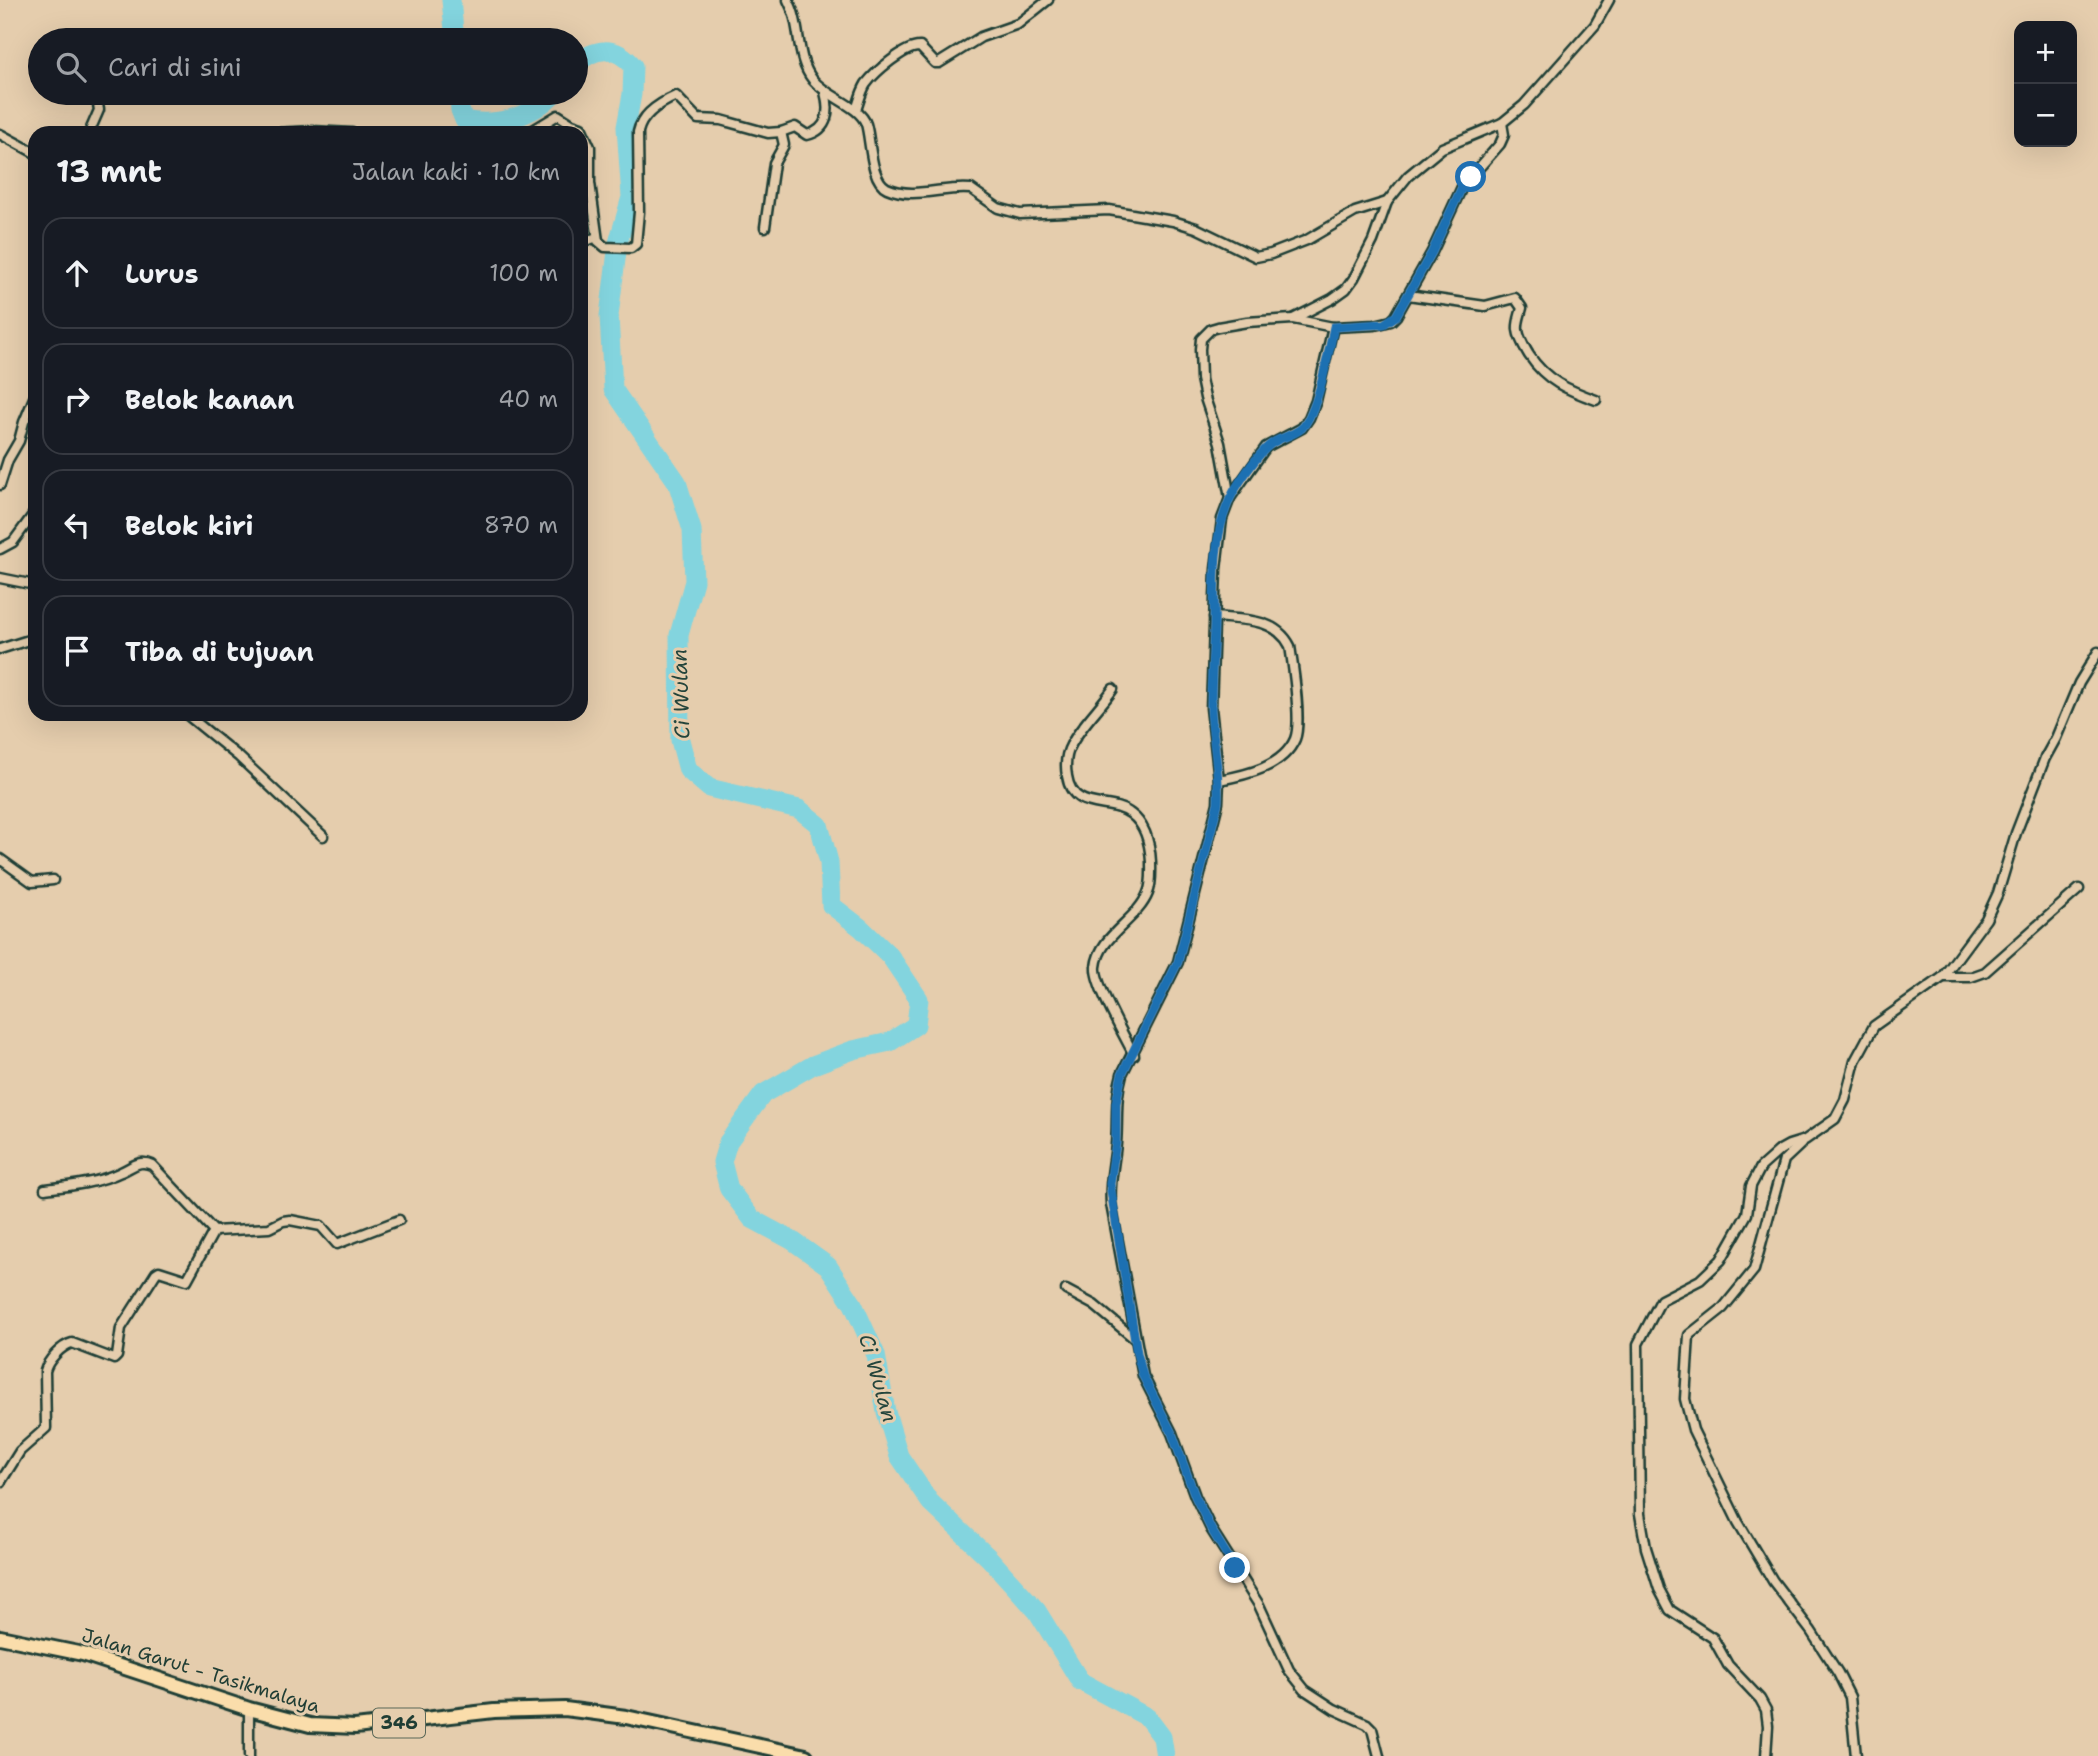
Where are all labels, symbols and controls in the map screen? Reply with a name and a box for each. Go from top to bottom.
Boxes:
map controls [2014,21,2077,147]
button: + [2014,21,2077,84]
search box [28,28,588,105]
icon: search [52,48,90,86]
text: Cari di sini [108,49,242,84]
button: − [2014,84,2077,147]
text: 13 mnt [56,151,162,192]
text: Jalan kaki · 1.0 km [352,157,560,187]
route start [1455,161,1486,192]
icon: ahead [58,254,96,292]
text: Lurus [125,256,198,291]
text: 100 m [489,258,558,288]
icon: right [58,380,96,418]
text: Belok kanan [125,382,294,417]
text: 40 m [498,384,558,414]
icon: left [58,506,96,544]
text: Belok kiri [125,508,254,543]
text: 870 m [484,510,558,540]
icon: arrive [58,632,96,670]
text: Tiba di tujuan [125,634,314,669]
water label: Ci Wulan [665,648,697,740]
water label: Ci Wulan [852,1331,904,1425]
route end [1219,1552,1250,1583]
street label: Jalan Garut - Tasikmalaya [79,1622,323,1719]
road number: 346 [373,1708,425,1738]

